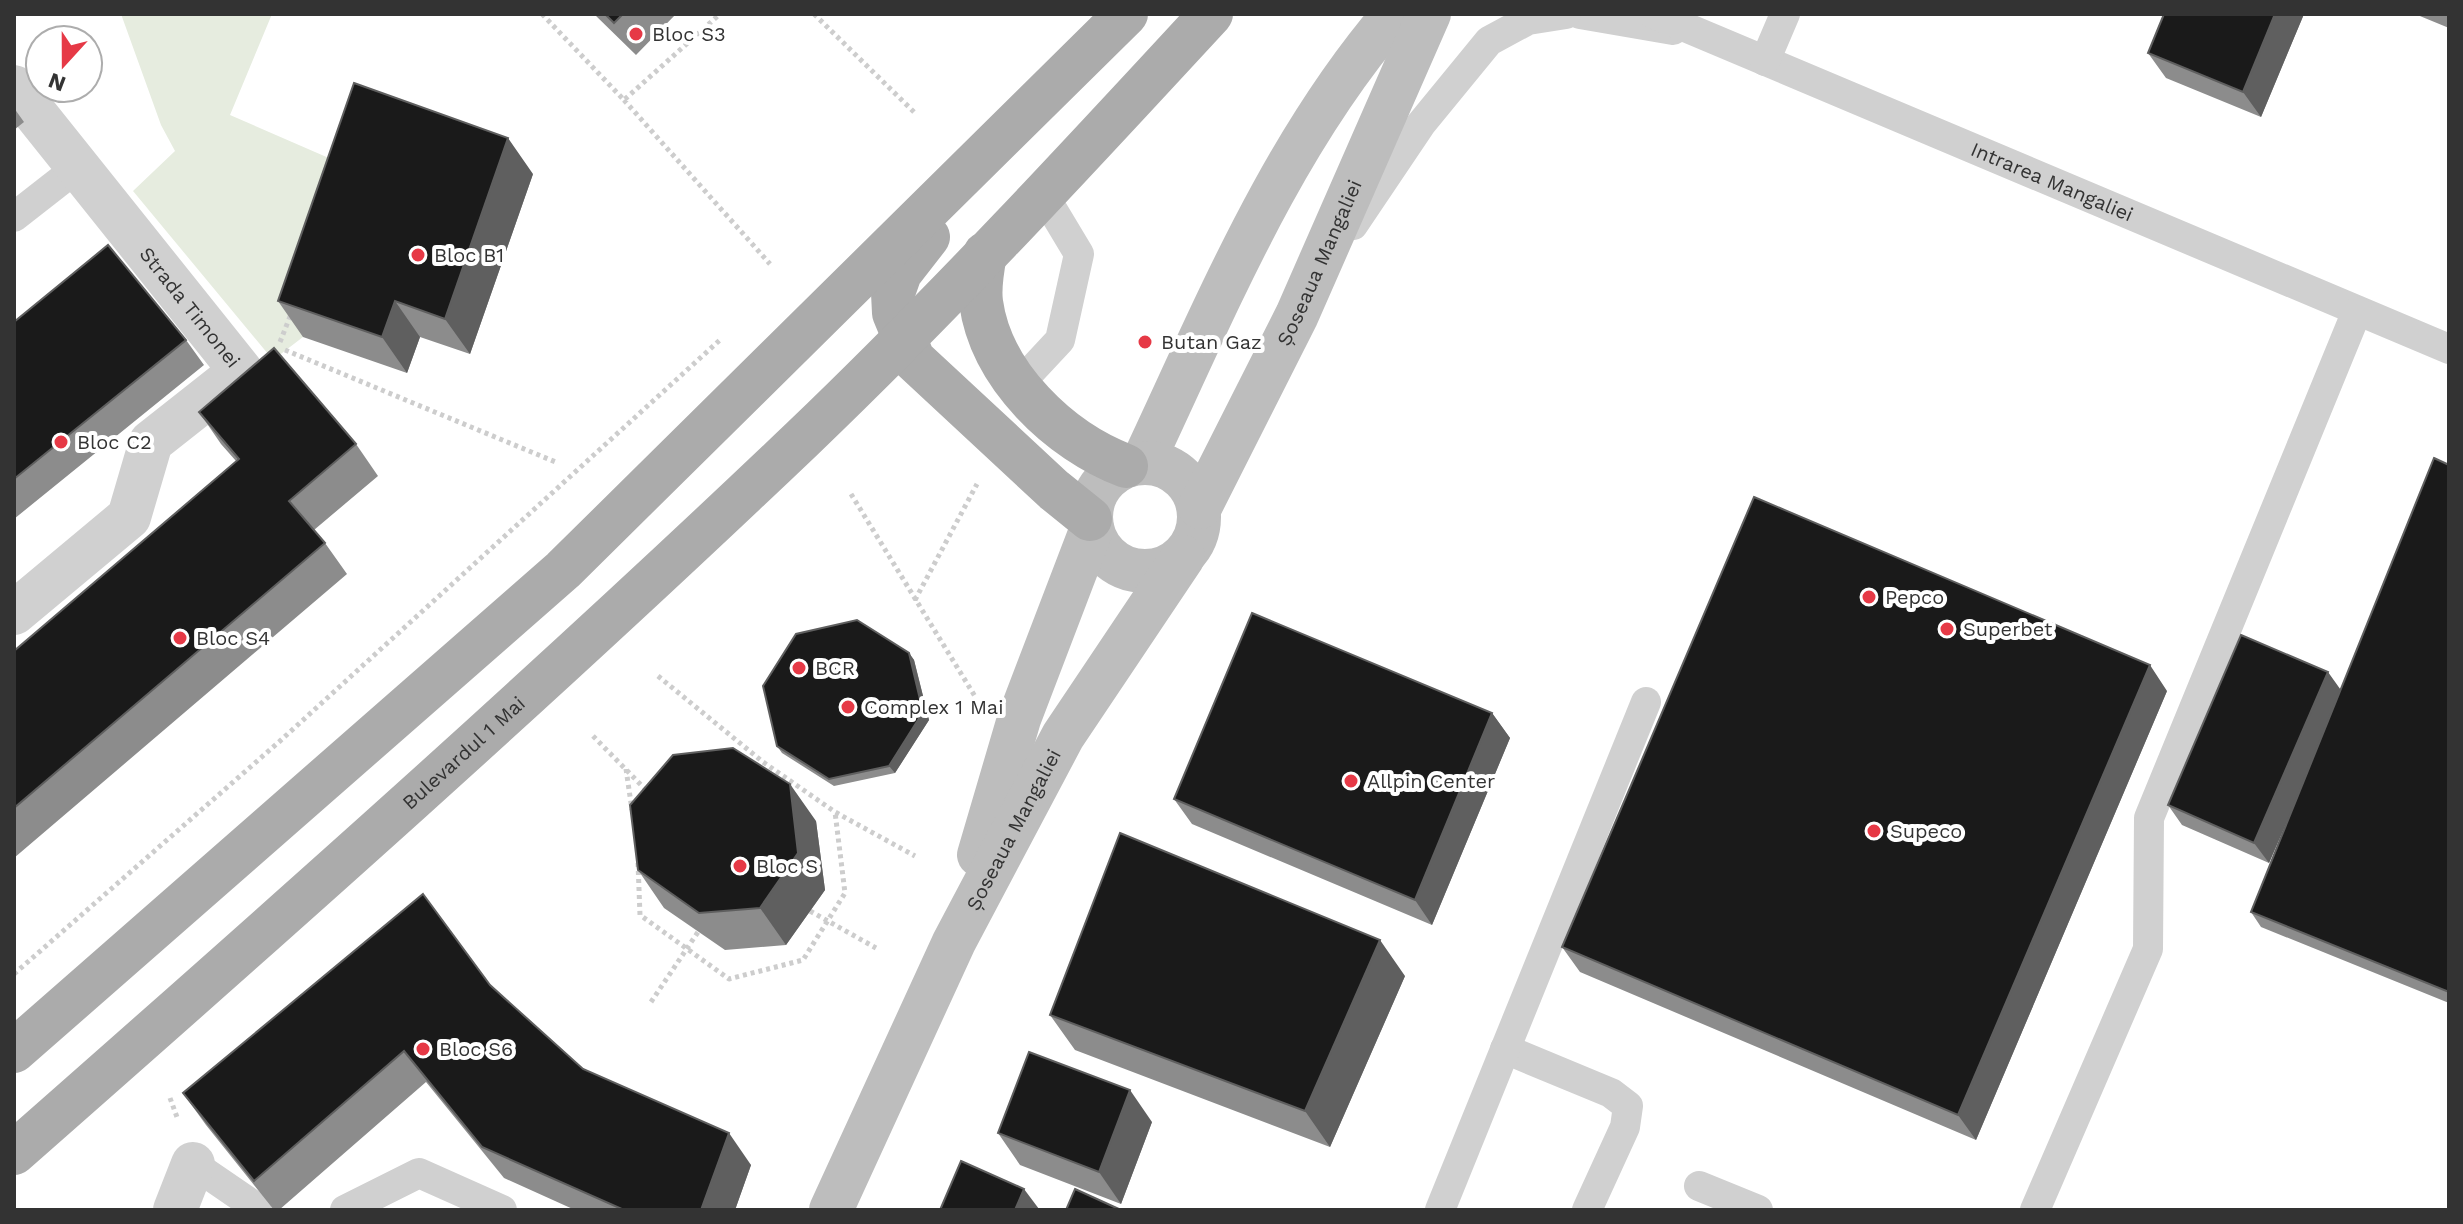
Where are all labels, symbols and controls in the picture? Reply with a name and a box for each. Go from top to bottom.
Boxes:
place label: Bloc S3 [652,22,726,46]
north arrow [24,24,104,104]
marker: Bloc S3 [627,25,645,43]
text: N [45,68,69,97]
street label: Intrarea Mangaliei [1967,137,2137,227]
street label: Șoseaua Mangaliei [1272,176,1367,350]
street label: Strada Timonei [135,242,246,372]
place label: Bloc B1 [434,243,504,267]
marker: Bloc B1 [409,246,427,264]
place label: Butan Gaz [1161,330,1262,354]
marker: Butan Gaz [1136,333,1154,351]
place label: Bloc C2 [77,430,152,454]
marker: Bloc C2 [52,433,70,451]
place label: Pepco [1885,585,1944,609]
marker: Pepco [1860,588,1878,606]
place label: Superbet [1963,617,2053,641]
marker: Superbet [1938,620,1956,638]
place label: Bloc S4 [196,626,270,650]
marker: Bloc S4 [171,629,189,647]
place label: BCR [815,656,855,680]
marker: BCR [790,659,808,677]
street label: Bulevardul 1 Mai [397,691,530,814]
place label: Complex 1 Mai [864,695,1004,719]
marker: Complex 1 Mai [839,698,857,716]
street label: Șoseaua Mangaliei [961,745,1066,914]
place label: Allpin Center [1367,769,1495,793]
marker: Allpin Center [1342,772,1360,790]
place label: Supeco [1890,819,1962,843]
marker: Supeco [1865,822,1883,840]
place label: Bloc S [756,854,818,878]
marker: Bloc S [731,857,749,875]
place label: Bloc S6 [439,1037,513,1061]
marker: Bloc S6 [414,1040,432,1058]

